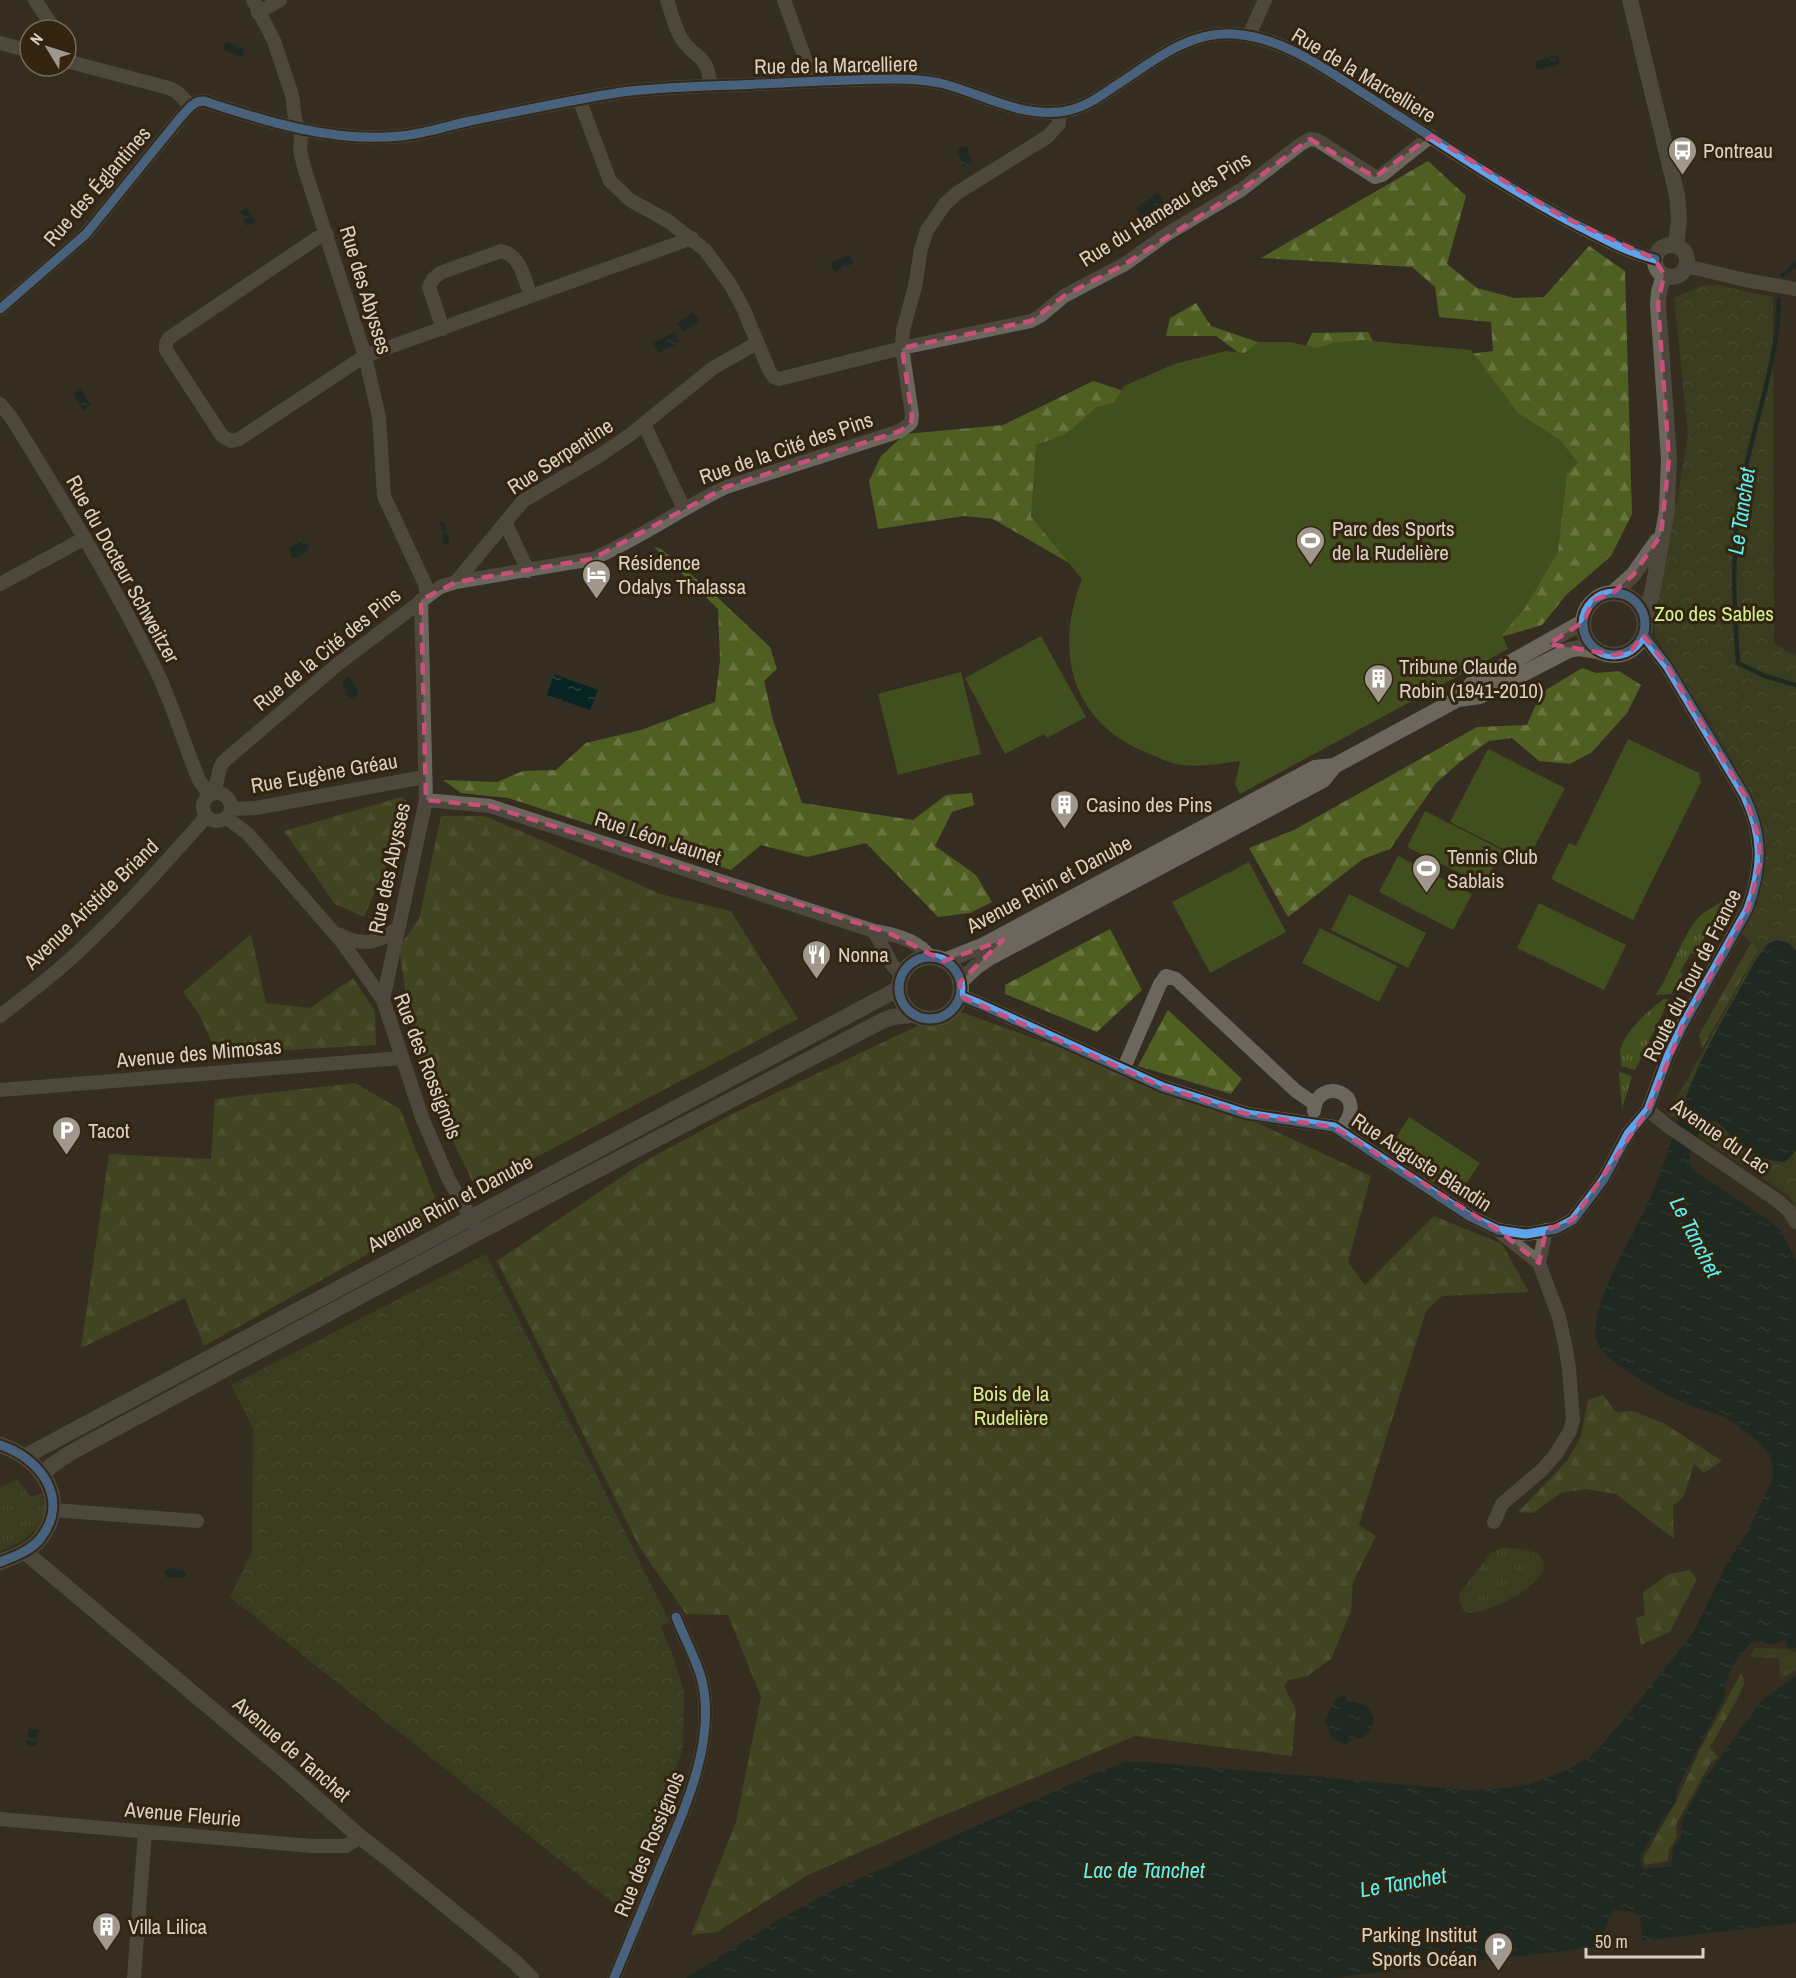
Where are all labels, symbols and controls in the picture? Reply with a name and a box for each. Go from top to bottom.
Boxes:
north arrow [18,18,78,78]
street label: Rue de la Marcelliere [1286,20,1442,130]
text: N [25,28,48,49]
street label: Rue de la Marcelliere [754,49,918,81]
street label: Rue des Églantines [37,120,157,252]
bus stop icon: Pontreau [1666,134,1698,176]
place label: Pontreau [1703,136,1773,165]
street label: Rue du Hameau des Pins [1074,144,1256,274]
street label: Rue des Abysses [333,222,399,358]
street label: Rue de la Cité des Pins [695,405,877,491]
street label: Rue Serpentine [502,411,618,501]
water label: Le Tanchet [1720,465,1762,556]
street label: Rue du Docteur Schweitzer [59,470,187,668]
place label: Parc des Sports de la Rudelière [1332,514,1455,567]
sports icon: Parc des Sports de la Rudelière [1295,524,1327,566]
place label: Résidence Odalys Thalassa [618,548,746,601]
hotel icon: Résidence Odalys Thalassa [581,558,613,600]
street label: Rue de la Cité des Pins [247,580,407,718]
park label: Zoo des Sables [1654,599,1774,628]
place label: Tribune Claude Robin (1941-2010) [1399,652,1544,705]
building icon: Tribune Claude Robin (1941-2010) [1362,662,1394,704]
street label: Rue Eugène Gréau [248,746,400,800]
building icon: Casino des Pins [1049,788,1081,830]
place label: Casino des Pins [1086,790,1212,819]
street label: Rue des Abysses [361,800,417,936]
street label: Rue Léon Jaunet [591,804,725,872]
street label: Avenue Rhin et Danube [960,828,1137,940]
street label: Avenue Aristide Briand [17,832,165,977]
place label: Tennis Club Sablais [1447,842,1538,895]
sports icon: Tennis Club Sablais [1410,852,1442,894]
street label: Route du Tour de France [1636,884,1748,1066]
restaurant icon: Nonna [801,938,833,980]
place label: Nonna [838,940,889,969]
street label: Rue des Rossignols [387,989,469,1143]
street label: Avenue des Mimosas [114,1031,283,1075]
street label: Avenue du Lac [1665,1091,1776,1181]
street label: Rue Auguste Blandin [1346,1106,1498,1218]
parking icon: Tacot [51,1114,83,1156]
place label: Tacot [88,1116,130,1145]
street label: Avenue Rhin et Danube [361,1147,538,1259]
water label: Le Tanchet [1663,1191,1730,1284]
park label: Bois de la Rudelière [973,1379,1050,1432]
street label: Avenue de Tanchet [226,1689,357,1808]
street label: Rue des Rossignols [607,1767,691,1921]
street label: Avenue Fleurie [123,1794,242,1834]
water label: Lac de Tanchet [1083,1855,1206,1885]
water label: Le Tanchet [1357,1859,1450,1904]
building icon: Villa Lilica [91,1910,123,1952]
place label: Villa Lilica [128,1912,208,1941]
place label: Parking Institut Sports Océan [1361,1920,1477,1973]
scale bar [1586,1921,1703,1959]
text: 50 m [1595,1929,1628,1954]
parking icon: Parking Institut Sports Océan [1482,1930,1514,1972]

